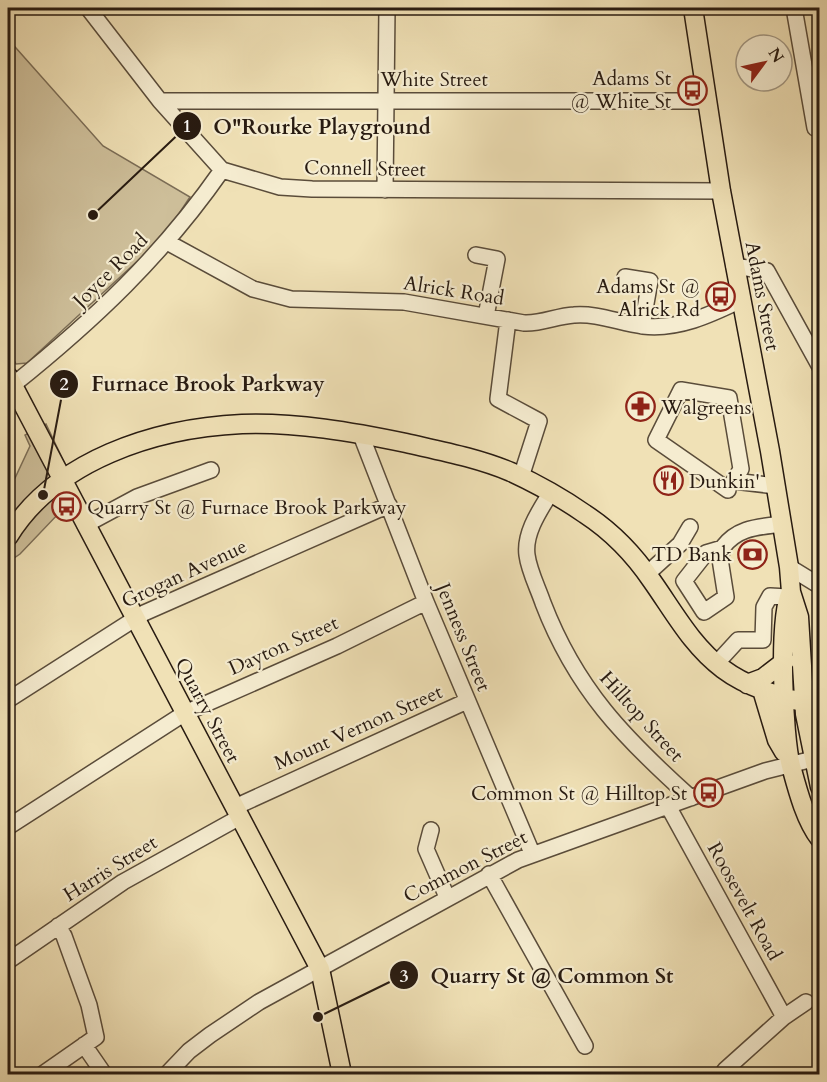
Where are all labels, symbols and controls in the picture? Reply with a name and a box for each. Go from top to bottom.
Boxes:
north arrow [734,33,794,93]
text: N [763,44,789,67]
place label: Adams St @ White St [570,65,672,115]
street label: White Street [379,66,488,93]
bus stop icon: Adams St @ White St [676,74,708,106]
callout: O"Rourke Playground [172,107,443,146]
text: O"Rourke Playground [213,113,431,142]
text: 1 [182,114,192,139]
street label: Connell Street [304,154,427,183]
street label: Joyce Road [65,227,154,316]
street label: Adams Street [739,239,786,354]
street label: Alrick Road [402,269,506,312]
place label: Adams St @ Alrick Rd [596,273,700,323]
bus stop icon: Adams St @ Alrick Rd [705,281,737,313]
callout: Furnace Brook Parkway [49,364,337,403]
text: Furnace Brook Parkway [91,370,325,399]
text: 2 [59,372,69,397]
pharmacy icon: Walgreens [624,391,656,423]
place label: Walgreens [660,394,752,421]
restaurant icon: Dunkin' [652,465,684,497]
place label: Dunkin' [689,468,760,495]
bus stop icon: Quarry St @ Furnace Brook Parkway [50,491,82,523]
place label: Quarry St @ Furnace Brook Parkway [87,494,407,521]
street label: Grogan Avenue [117,533,251,614]
bank icon: TD Bank [737,538,769,570]
place label: TD Bank [651,541,732,568]
street label: Jenness Street [428,576,498,696]
street label: Dayton Street [224,609,343,682]
street label: Quarry Street [169,653,247,768]
street label: Hilltop Street [594,665,690,768]
street label: Mount Vernon Street [270,678,447,777]
bus stop icon: Common St @ Hilltop St [692,777,724,809]
place label: Common St @ Hilltop St [471,780,688,807]
street label: Common Street [399,823,532,909]
street label: Harris Street [58,829,163,908]
street label: Roosevelt Road [701,837,788,965]
callout: Quarry St @ Common St [389,956,686,995]
text: Quarry St @ Common St [431,962,674,991]
text: 3 [399,964,409,989]

